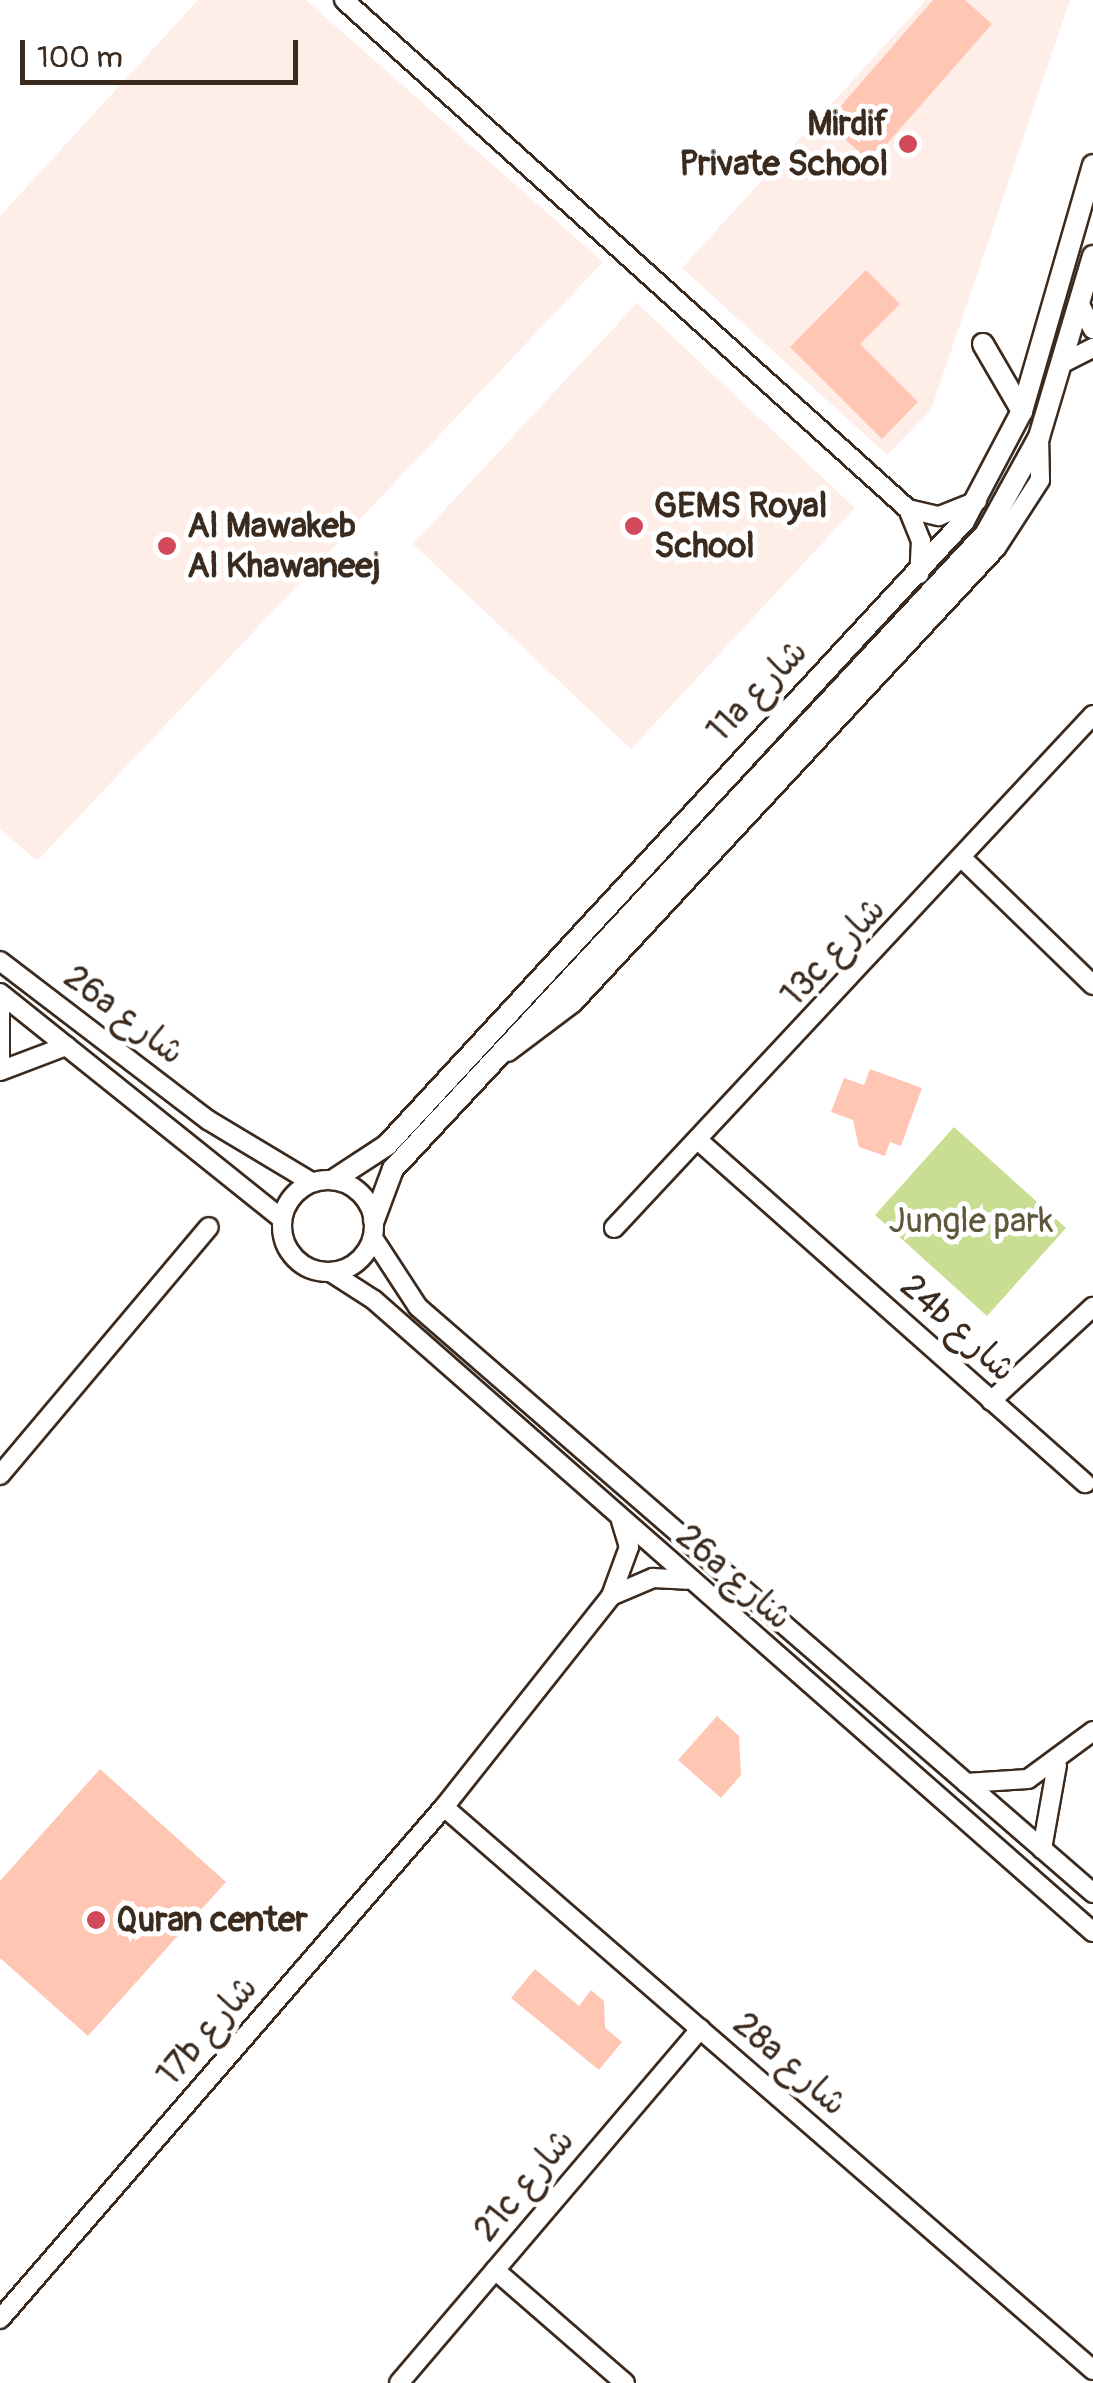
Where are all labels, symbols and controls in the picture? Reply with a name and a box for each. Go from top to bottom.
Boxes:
scale bar [25,20,302,82]
text: 100 m [37,39,123,76]
place label: Mirdif Private School [679,103,888,185]
marker: Mirdif Private School [897,133,919,155]
place label: GEMS Royal School [654,485,827,567]
place label: Al Mawakeb Al Khawaneej [187,505,381,587]
marker: GEMS Royal School [623,515,645,537]
marker: Al Mawakeb Al Khawaneej [156,535,178,557]
street label: 11a شارع [698,631,816,751]
street label: 13c شارع [772,889,894,1015]
street label: 26a شارع [56,956,192,1074]
park label: Jungle park [889,1200,1053,1242]
street label: 24b شارع [892,1265,1024,1391]
street label: 26a شارع [668,1515,800,1639]
place label: Quran center [116,1899,308,1941]
marker: Quran center [85,1909,107,1931]
street label: 17b شارع [148,1967,266,2095]
street label: 28a شارع [725,2003,855,2125]
street label: 21c شارع [465,2120,583,2250]

